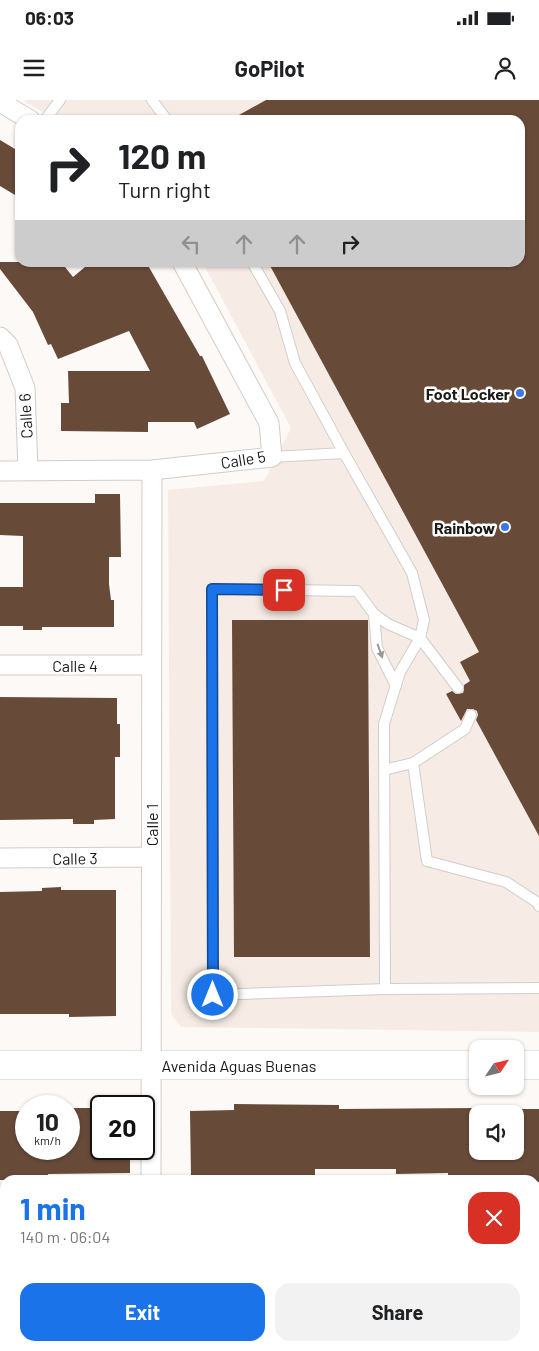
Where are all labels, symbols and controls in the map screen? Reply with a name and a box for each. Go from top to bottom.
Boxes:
text: 06:03 [25,6,74,29]
icon: menu [20,54,48,82]
icon: person [491,54,519,82]
text: GoPilot [234,55,305,81]
text: 120 m [118,134,206,176]
icon: right [35,135,100,200]
text: Turn right [118,176,211,202]
icon: left [177,230,205,258]
icon: ahead [230,230,258,258]
icon: ahead [283,230,311,258]
icon: right [336,230,364,258]
place label: Foot Locker [426,384,510,403]
marker: Foot Locker [514,387,526,399]
street label: Calle 6 [14,393,36,439]
street label: Calle 5 [219,446,267,472]
place label: Rainbow [434,518,495,537]
marker: Rainbow [499,521,511,533]
pin [263,569,305,611]
icon: arrive [270,576,298,604]
one-way arrow [376,644,384,659]
street label: Calle 4 [52,656,98,675]
street label: Calle 1 [142,804,161,846]
street label: Calle 3 [52,848,98,868]
position arrow [186,968,238,1020]
north arrow [469,1040,524,1095]
map controls [469,1040,524,1160]
street label: Avenida Aguas Buenas [162,1056,316,1075]
speed limit sign: 20 [90,1095,155,1160]
button: sound [469,1105,524,1160]
text: 10 [36,1106,59,1136]
text: km/h [34,1133,61,1147]
text: 1 min [20,1190,86,1226]
button: close [468,1192,520,1244]
text: 140 m · 06:04 [20,1227,110,1246]
button: Exit [20,1283,265,1341]
button: Share [275,1283,520,1341]

